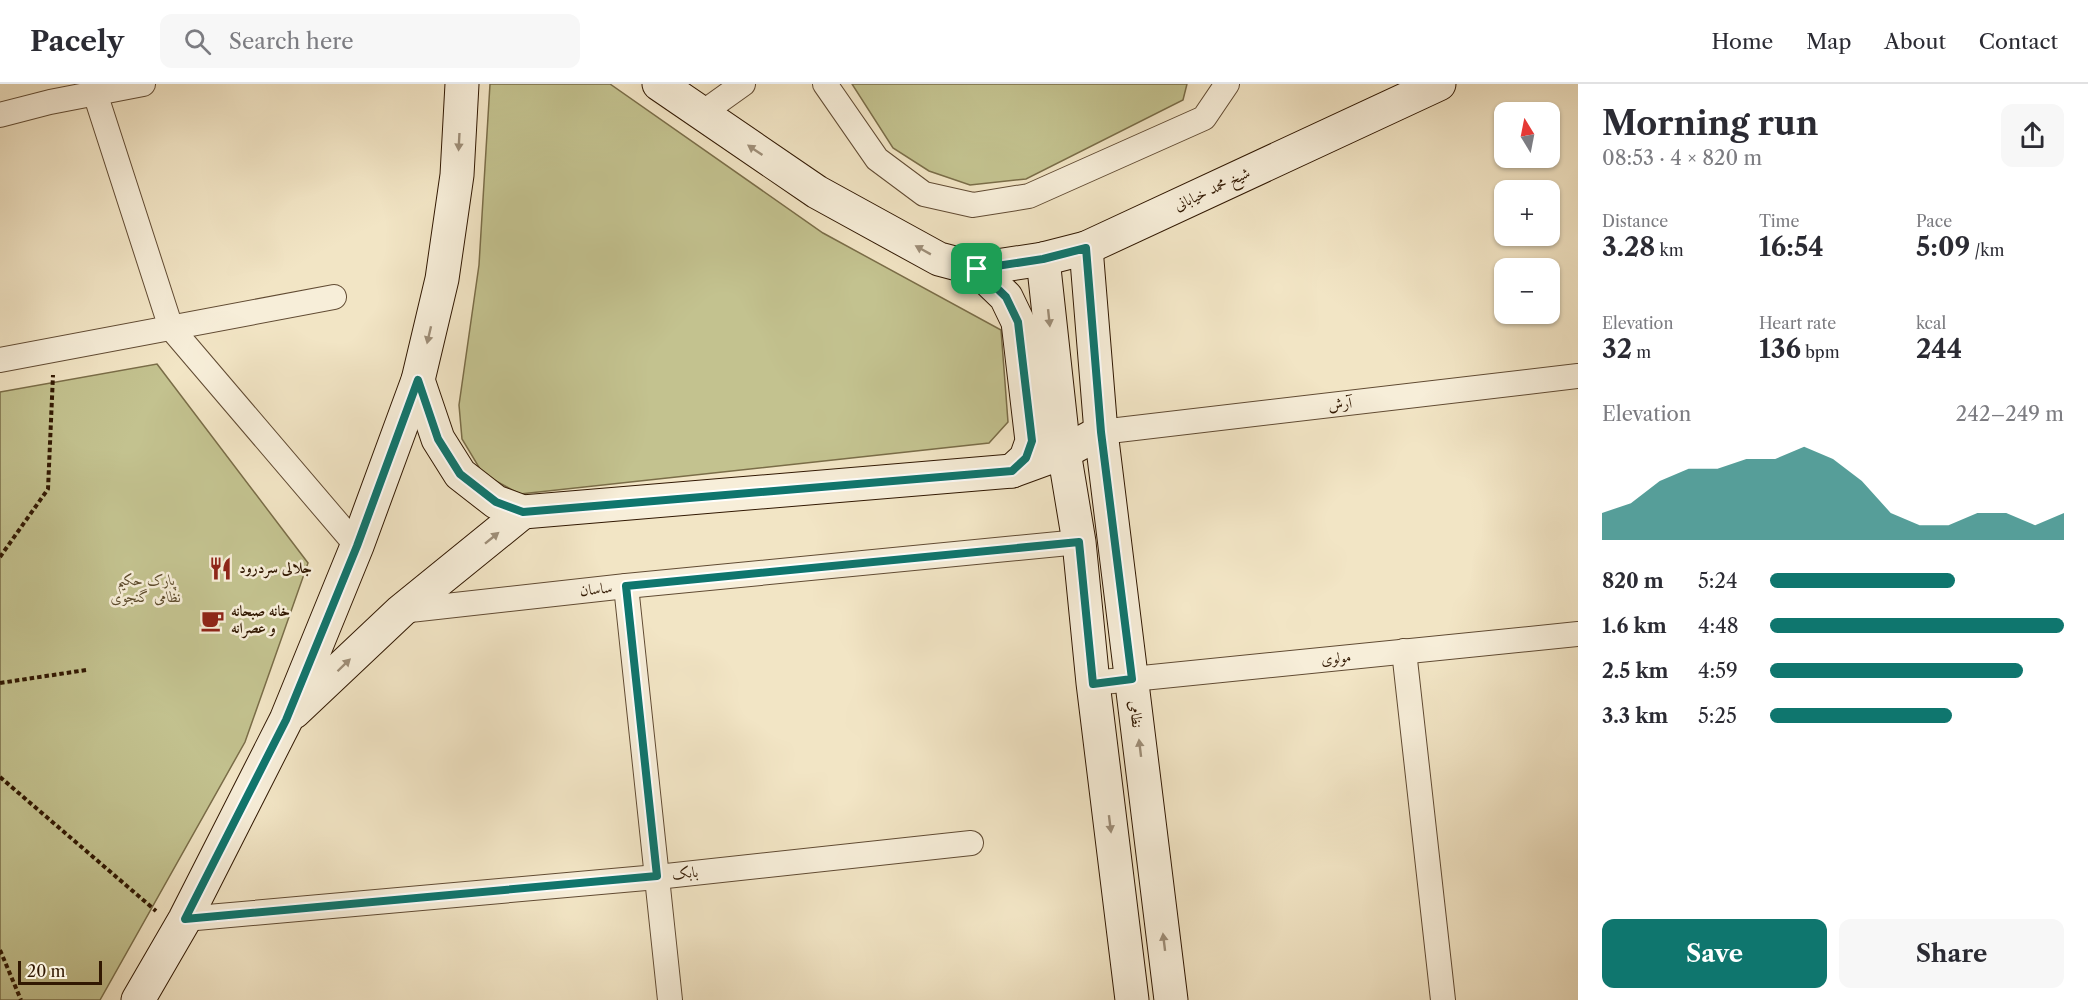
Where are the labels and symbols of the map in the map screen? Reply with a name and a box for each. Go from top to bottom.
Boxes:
north arrow [1494,102,1560,168]
one-way arrow [455,133,464,152]
one-way arrow [747,145,763,156]
street label: شیخ محمد خیابانی [1171,163,1255,219]
pin [951,243,1002,294]
one-way arrow [914,245,931,255]
one-way arrow [1044,308,1054,327]
one-way arrow [423,325,433,344]
street label: آرش [1327,392,1355,414]
one-way arrow [484,532,499,544]
restaurant icon: جلالی سردرود [208,555,234,581]
place label: جلالی سردرود [239,558,312,579]
park label: پارک حکیم نظامی گنجوی [111,570,181,606]
street label: ساسان [579,577,613,600]
place label: خانه صبحانه و عصرانه [231,601,290,639]
cafe icon: خانه صبحانه و عصرانه [200,607,226,633]
street label: مولوی [1320,646,1352,669]
one-way arrow [336,659,351,672]
street label: نظامی [1125,699,1148,729]
one-way arrow [1136,739,1145,758]
one-way arrow [1106,814,1115,833]
street label: بابک [671,862,699,883]
one-way arrow [1160,932,1169,951]
scale bar [18,958,102,986]

